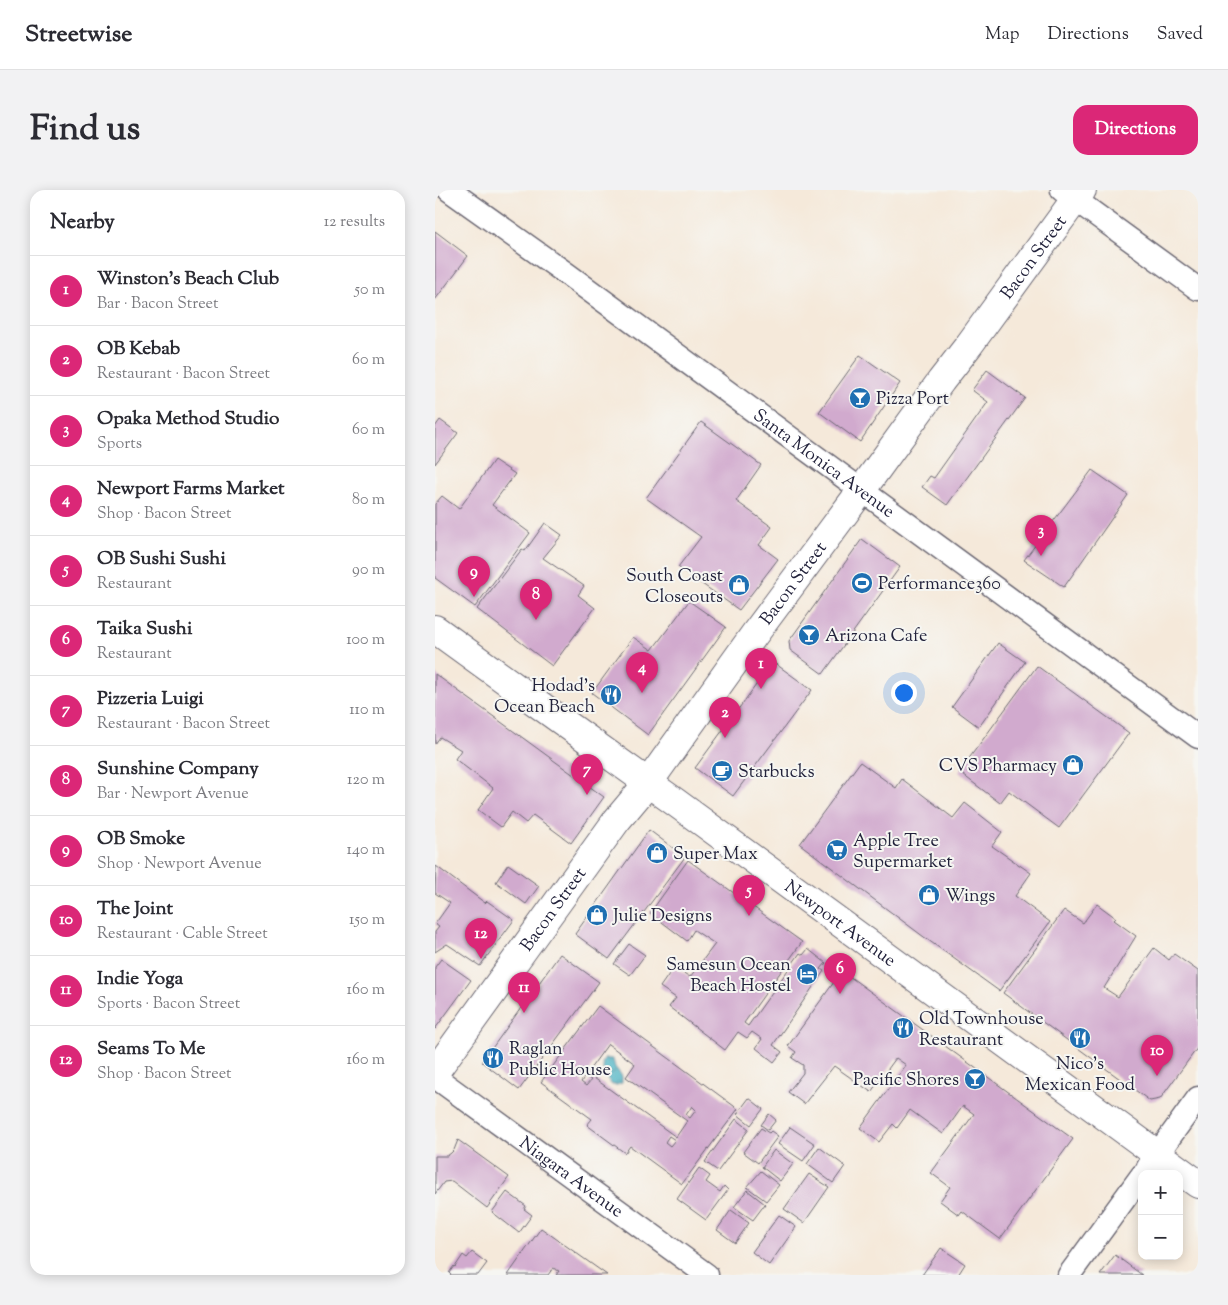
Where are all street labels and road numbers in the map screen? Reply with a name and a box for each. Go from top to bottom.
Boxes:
street label: Bacon Street [995,211,1074,306]
street label: Santa Monica Avenue [747,404,899,525]
street label: Bacon Street [755,537,834,631]
street label: Bacon Street [515,863,594,958]
street label: Newport Avenue [778,875,901,974]
street label: Niagara Avenue [513,1131,628,1225]

